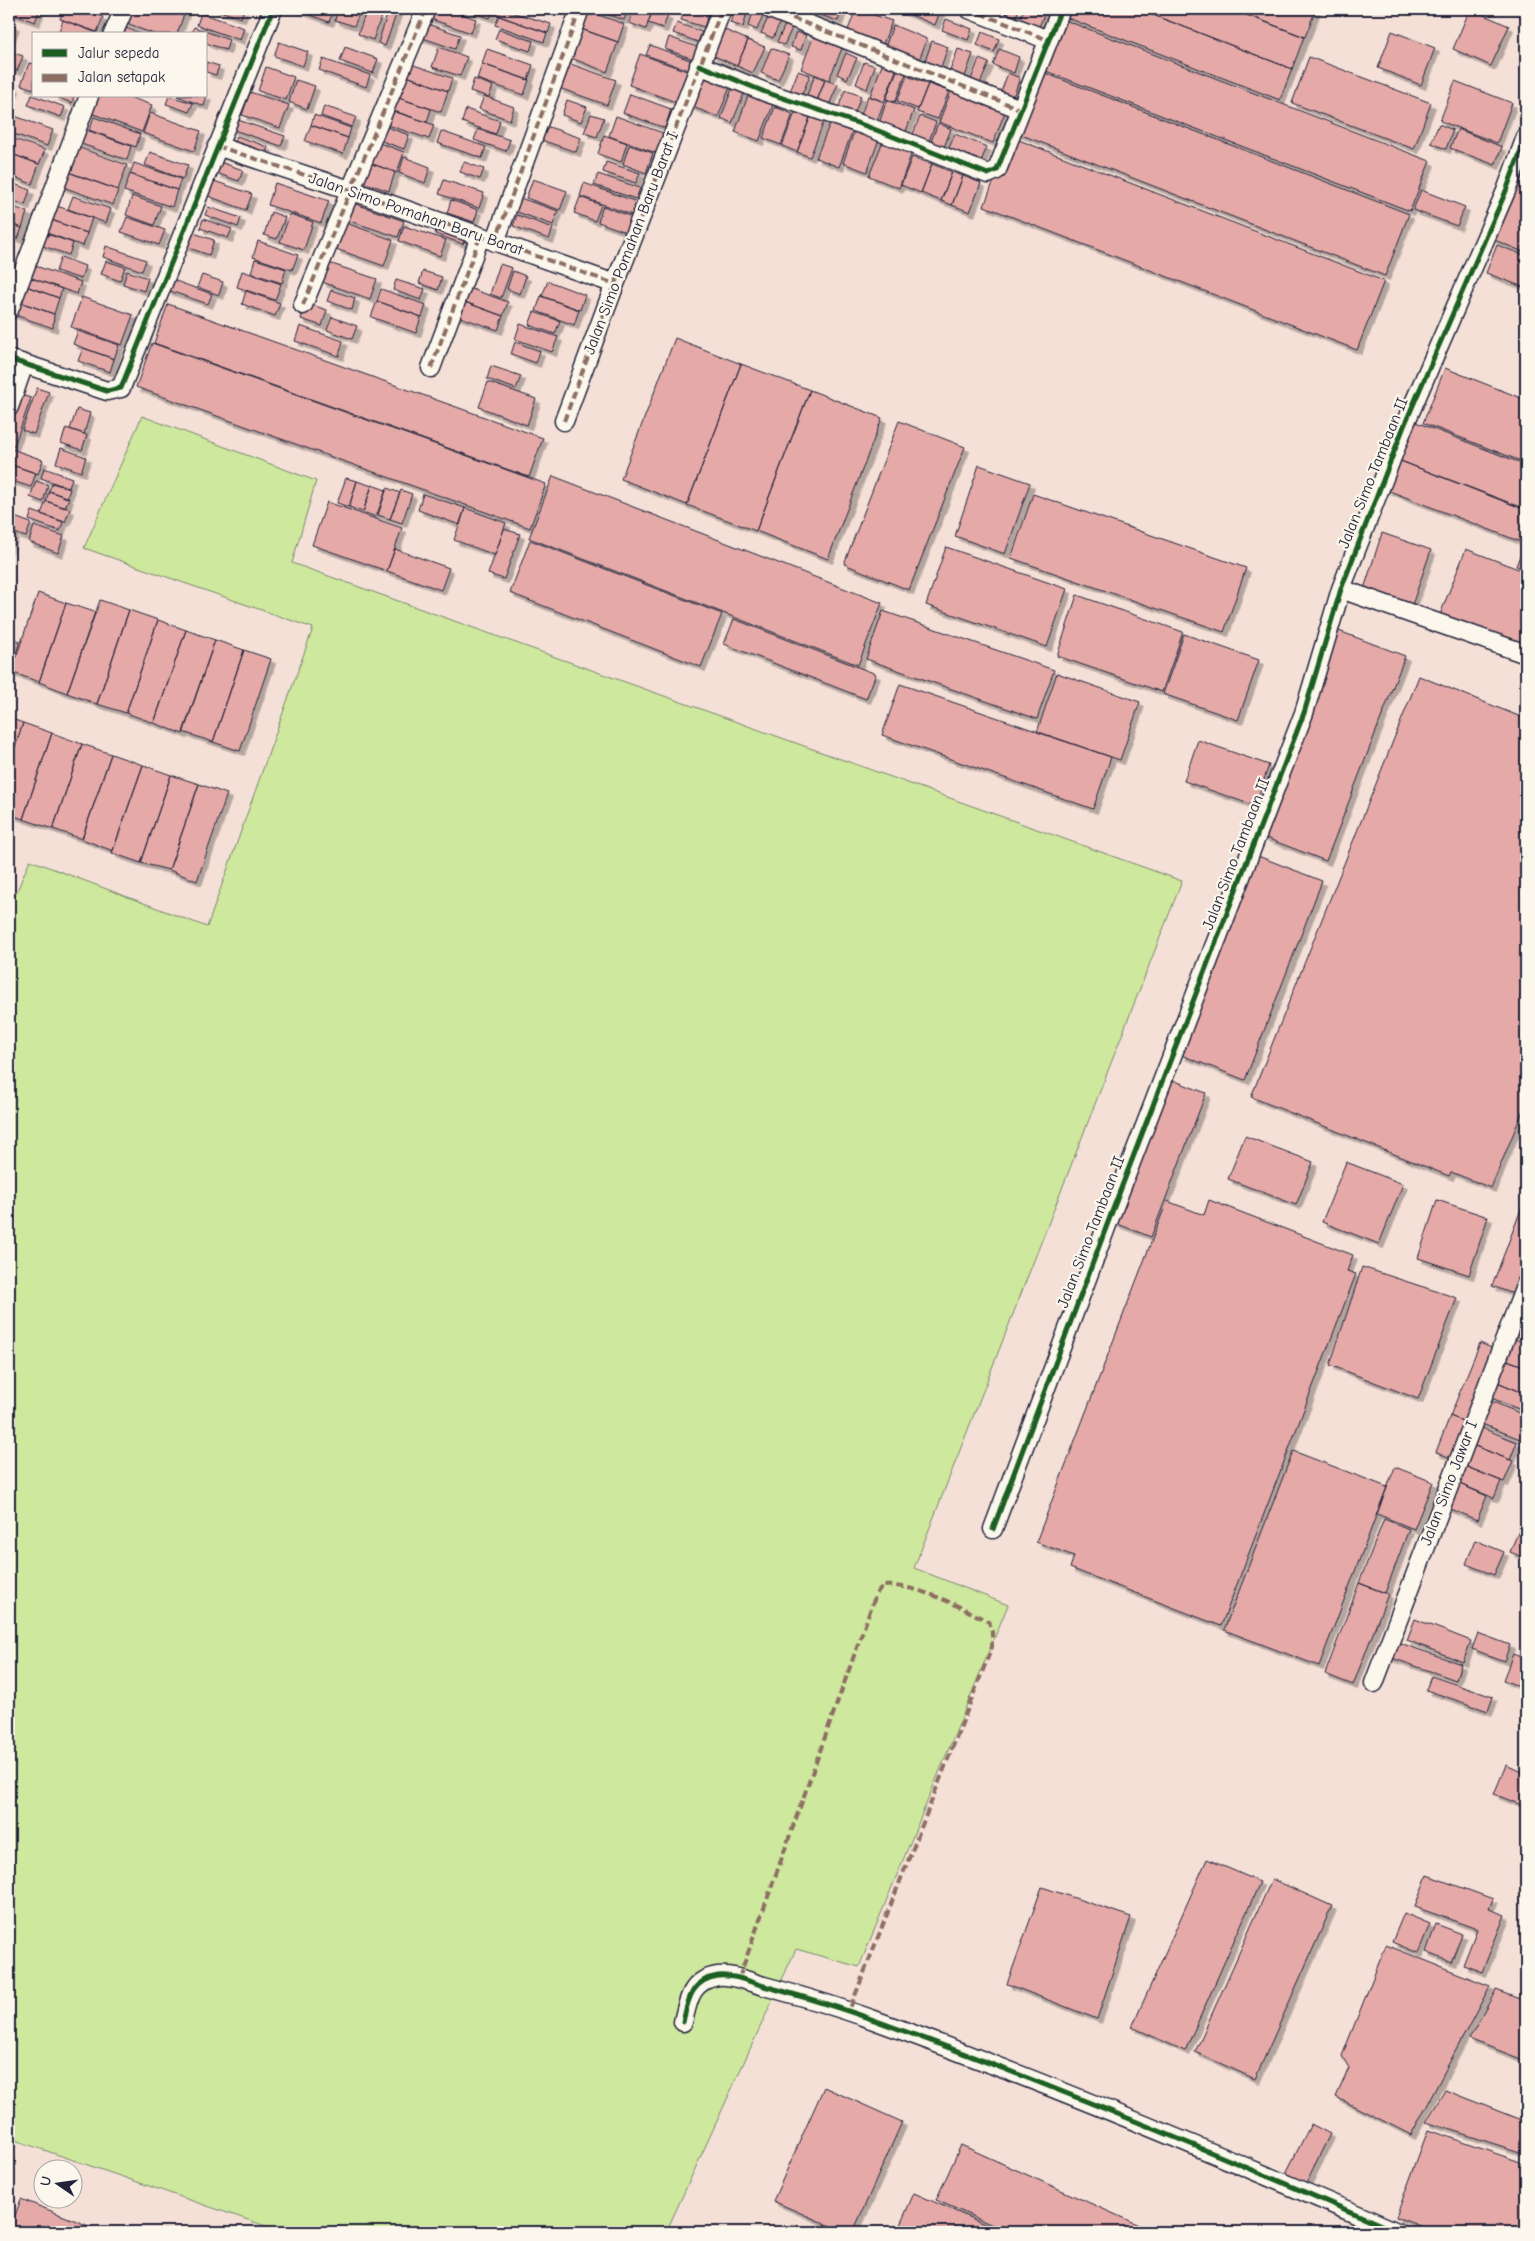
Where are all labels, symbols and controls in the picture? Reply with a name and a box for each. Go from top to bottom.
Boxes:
legend [32,32,208,98]
text: Jalur sepeda [78,44,159,62]
text: Jalan setapak [78,68,166,86]
street label: Jalan Simo Pomahan Baru Barat I [580,129,682,357]
street label: Jalan Simo Pomahan Baru Barat [307,169,526,259]
street label: Jalan Simo Tambaan II [1334,395,1412,551]
street label: Jalan Simo Tambaan II [1199,776,1273,932]
street label: Jalan Simo Tambaan II [1054,1154,1128,1310]
street label: Jalan Simo Jawar I [1417,1418,1481,1548]
north arrow [32,2158,82,2208]
text: U [36,2175,55,2188]

